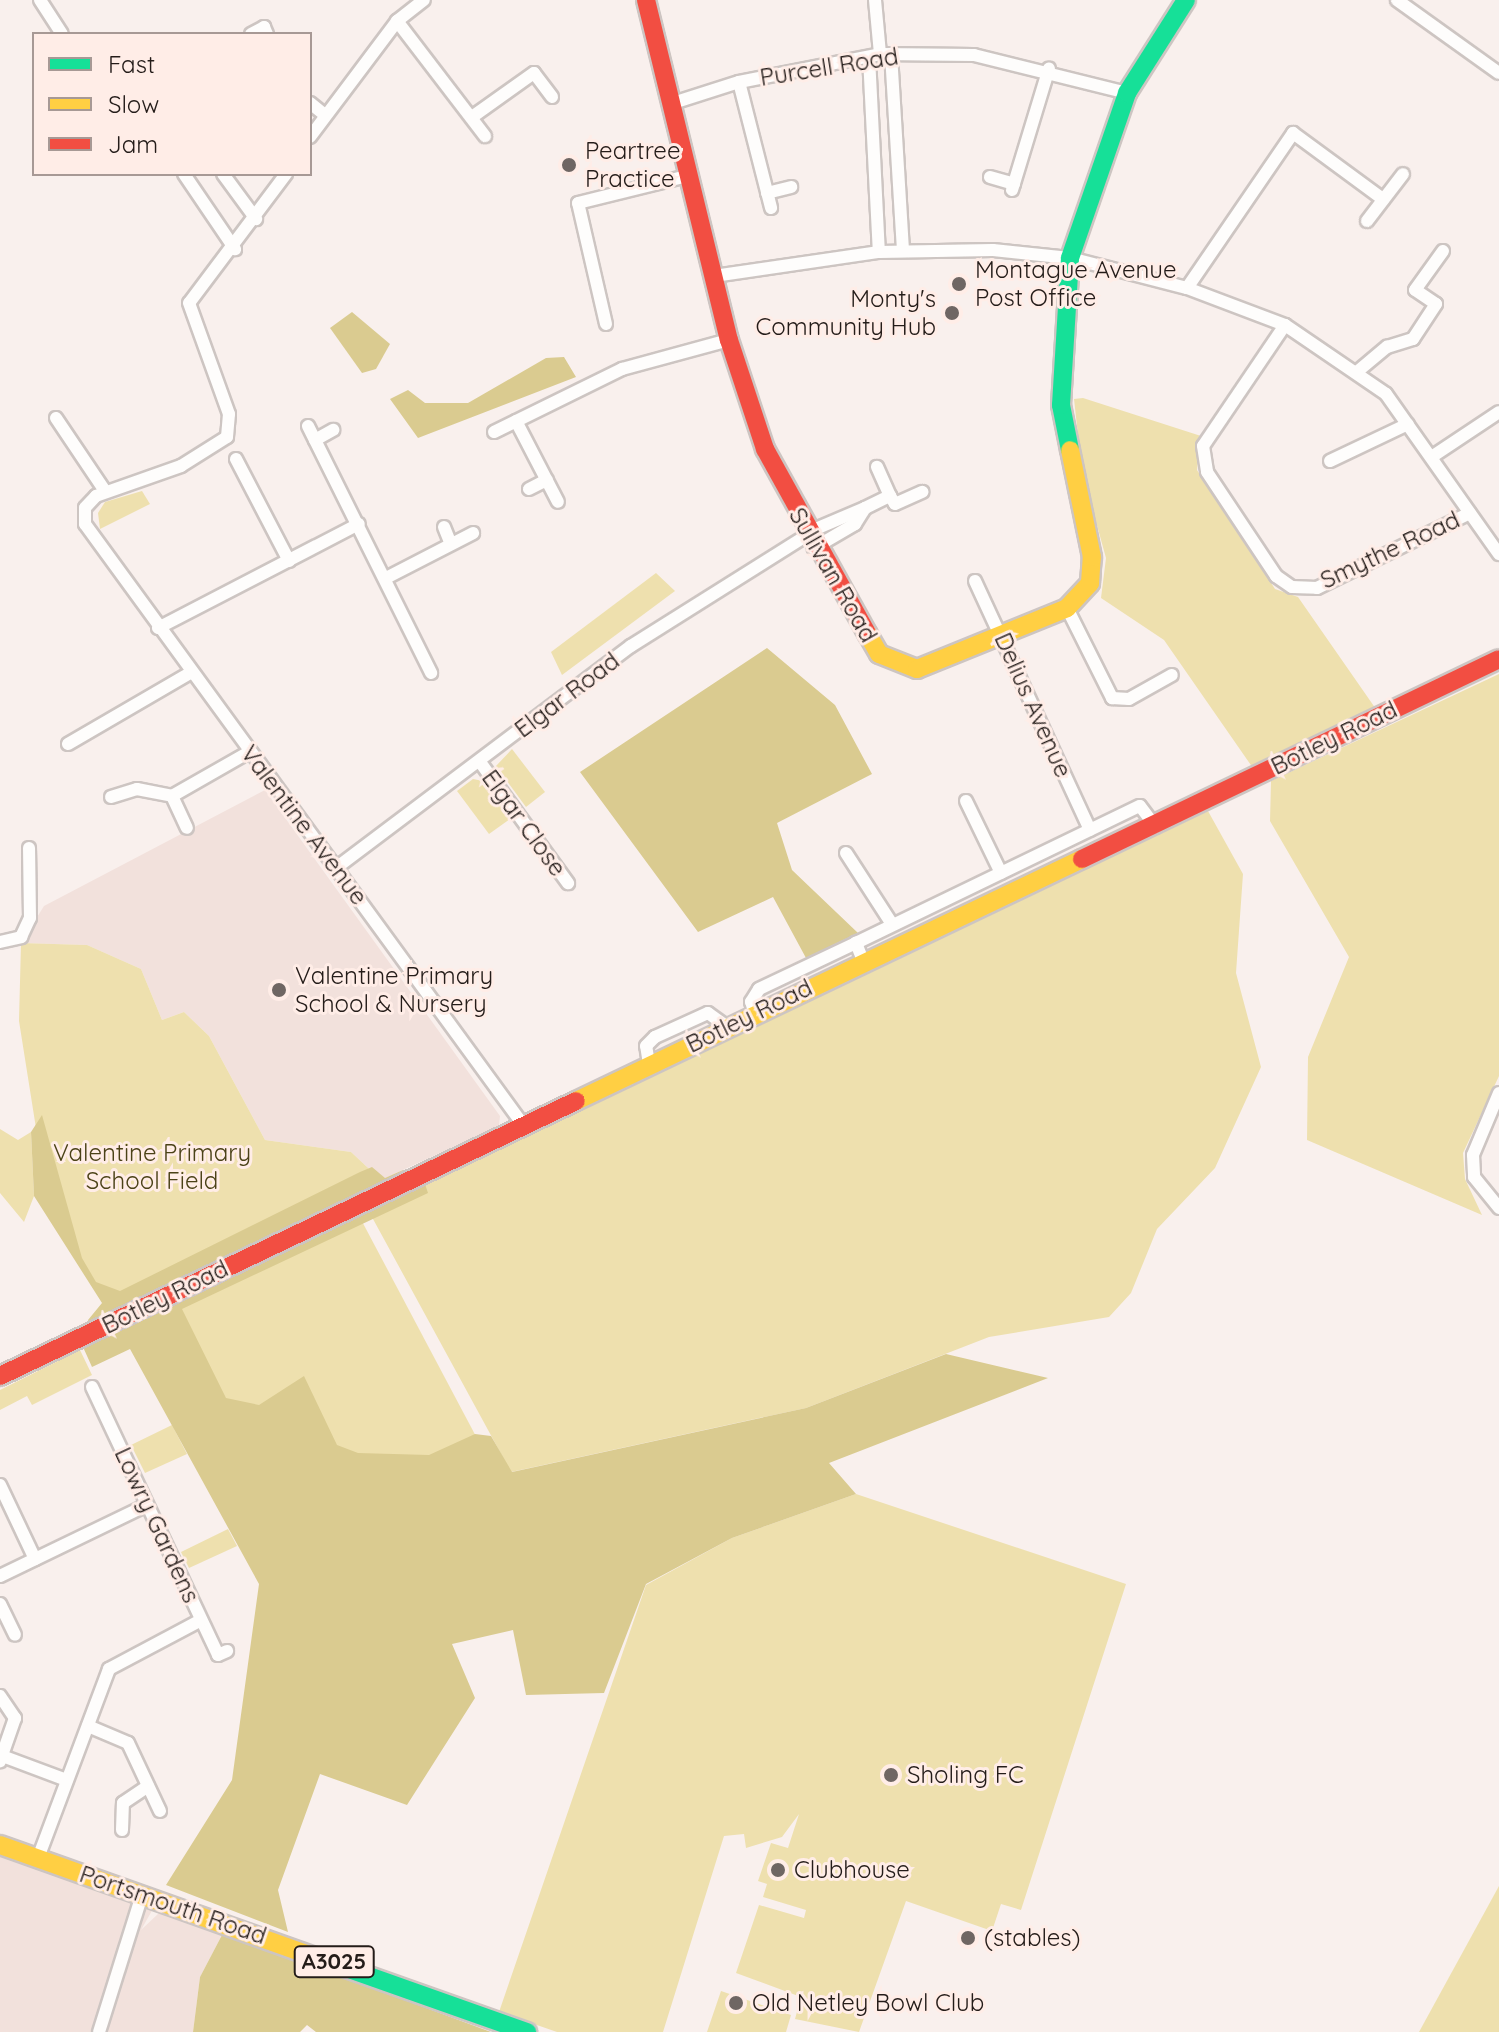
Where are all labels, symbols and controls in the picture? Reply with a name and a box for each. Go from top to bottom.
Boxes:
legend [32,32,312,176]
street label: Purcell Road [758,42,900,92]
text: Fast [108,49,155,79]
text: Slow [108,89,159,119]
text: Jam [108,129,158,159]
place label: Peartree Practice [585,137,680,193]
marker: Peartree Practice [560,156,578,174]
place label: Montague Avenue Post Office [975,256,1177,312]
marker: Montague Avenue Post Office [950,275,968,293]
place label: Monty's Community Hub [756,285,936,341]
marker: Monty's Community Hub [943,304,961,322]
street label: Sullivan Road [783,503,883,647]
street label: Smythe Road [1316,505,1464,595]
street label: Delius Avenue [988,628,1078,782]
street label: Elgar Road [509,646,625,744]
street label: Botley Road [1266,695,1402,781]
street label: Valentine Avenue [235,740,373,910]
street label: Elgar Close [476,764,572,882]
place label: Valentine Primary School & Nursery [295,962,493,1018]
street label: Botley Road [681,973,817,1059]
marker: Valentine Primary School & Nursery [270,981,288,999]
park label: Valentine Primary School Field [53,1139,251,1195]
street label: Botley Road [97,1254,233,1340]
street label: Lowry Gardens [108,1443,206,1607]
place label: Sholing FC [907,1761,1024,1789]
marker: Sholing FC [882,1766,900,1784]
place label: Clubhouse [794,1856,910,1884]
street label: Portsmouth Road [76,1860,270,1950]
marker: Clubhouse [769,1861,787,1879]
place label: (stables) [984,1924,1081,1952]
marker: (stables) [959,1929,977,1947]
road number: A3025 [292,1944,376,1980]
place label: Old Netley Bowl Club [752,1989,984,2017]
marker: Old Netley Bowl Club [727,1994,745,2012]

